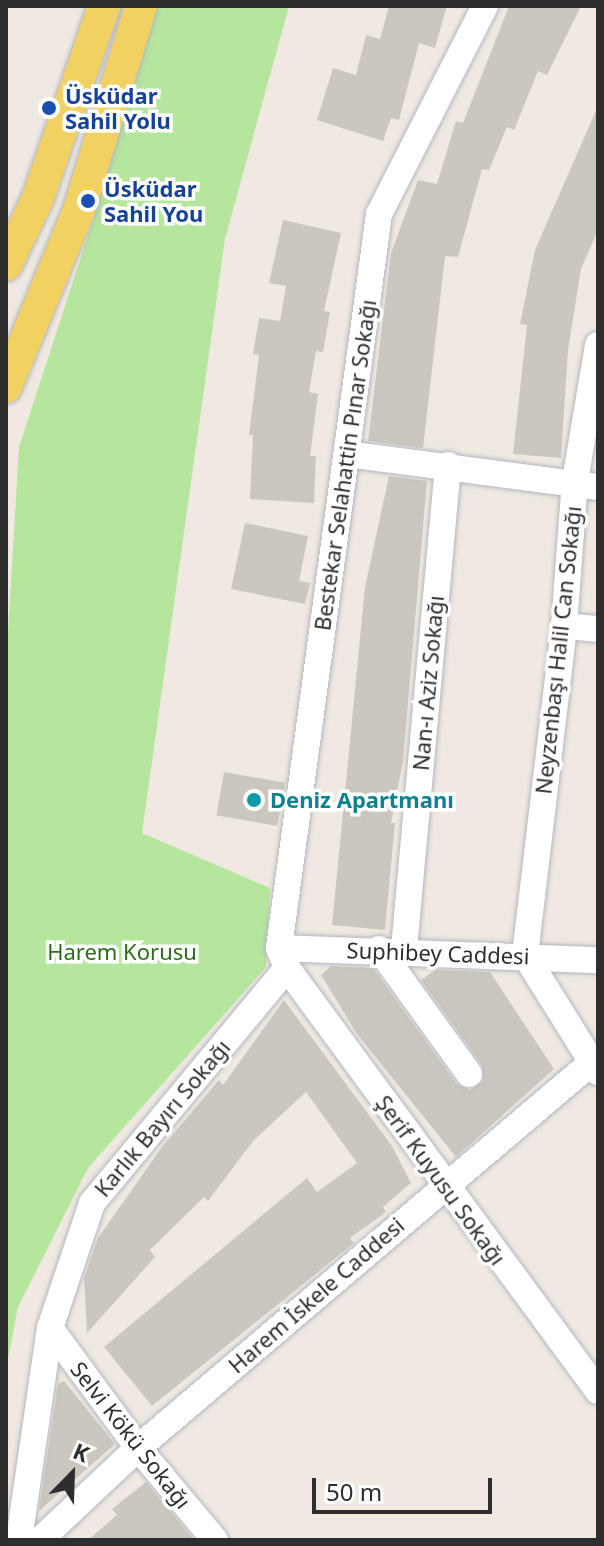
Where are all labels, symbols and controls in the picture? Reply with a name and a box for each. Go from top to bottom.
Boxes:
place label: Üsküdar Sahil Yolu [65,82,171,134]
marker: Üsküdar Sahil Yolu [40,99,58,117]
place label: Üsküdar Sahil You [104,175,203,226]
marker: Üsküdar Sahil You [79,192,97,210]
street label: Bestekar Selahattin Pınar Sokağı [309,298,381,632]
street label: Neyzenbaşı Halil Can Sokağı [530,505,586,795]
street label: Nan-ı Aziz Sokağı [407,594,449,772]
place label: Deniz Apartmanı [270,787,454,813]
marker: Deniz Apartmanı [245,791,263,809]
street label: Suphibey Caddesi [346,937,530,969]
park label: Harem Korusu [47,939,197,965]
street label: Karlık Bayırı Sokağı [89,1034,235,1202]
street label: Şerif Kuyusu Sokağı [371,1090,511,1270]
street label: Harem İskele Caddesi [223,1212,409,1378]
street label: Selvi Kökü Sokağı [65,1356,197,1514]
north arrow [32,1434,112,1514]
scale bar [316,1462,496,1512]
text: 50 m [326,1475,382,1508]

